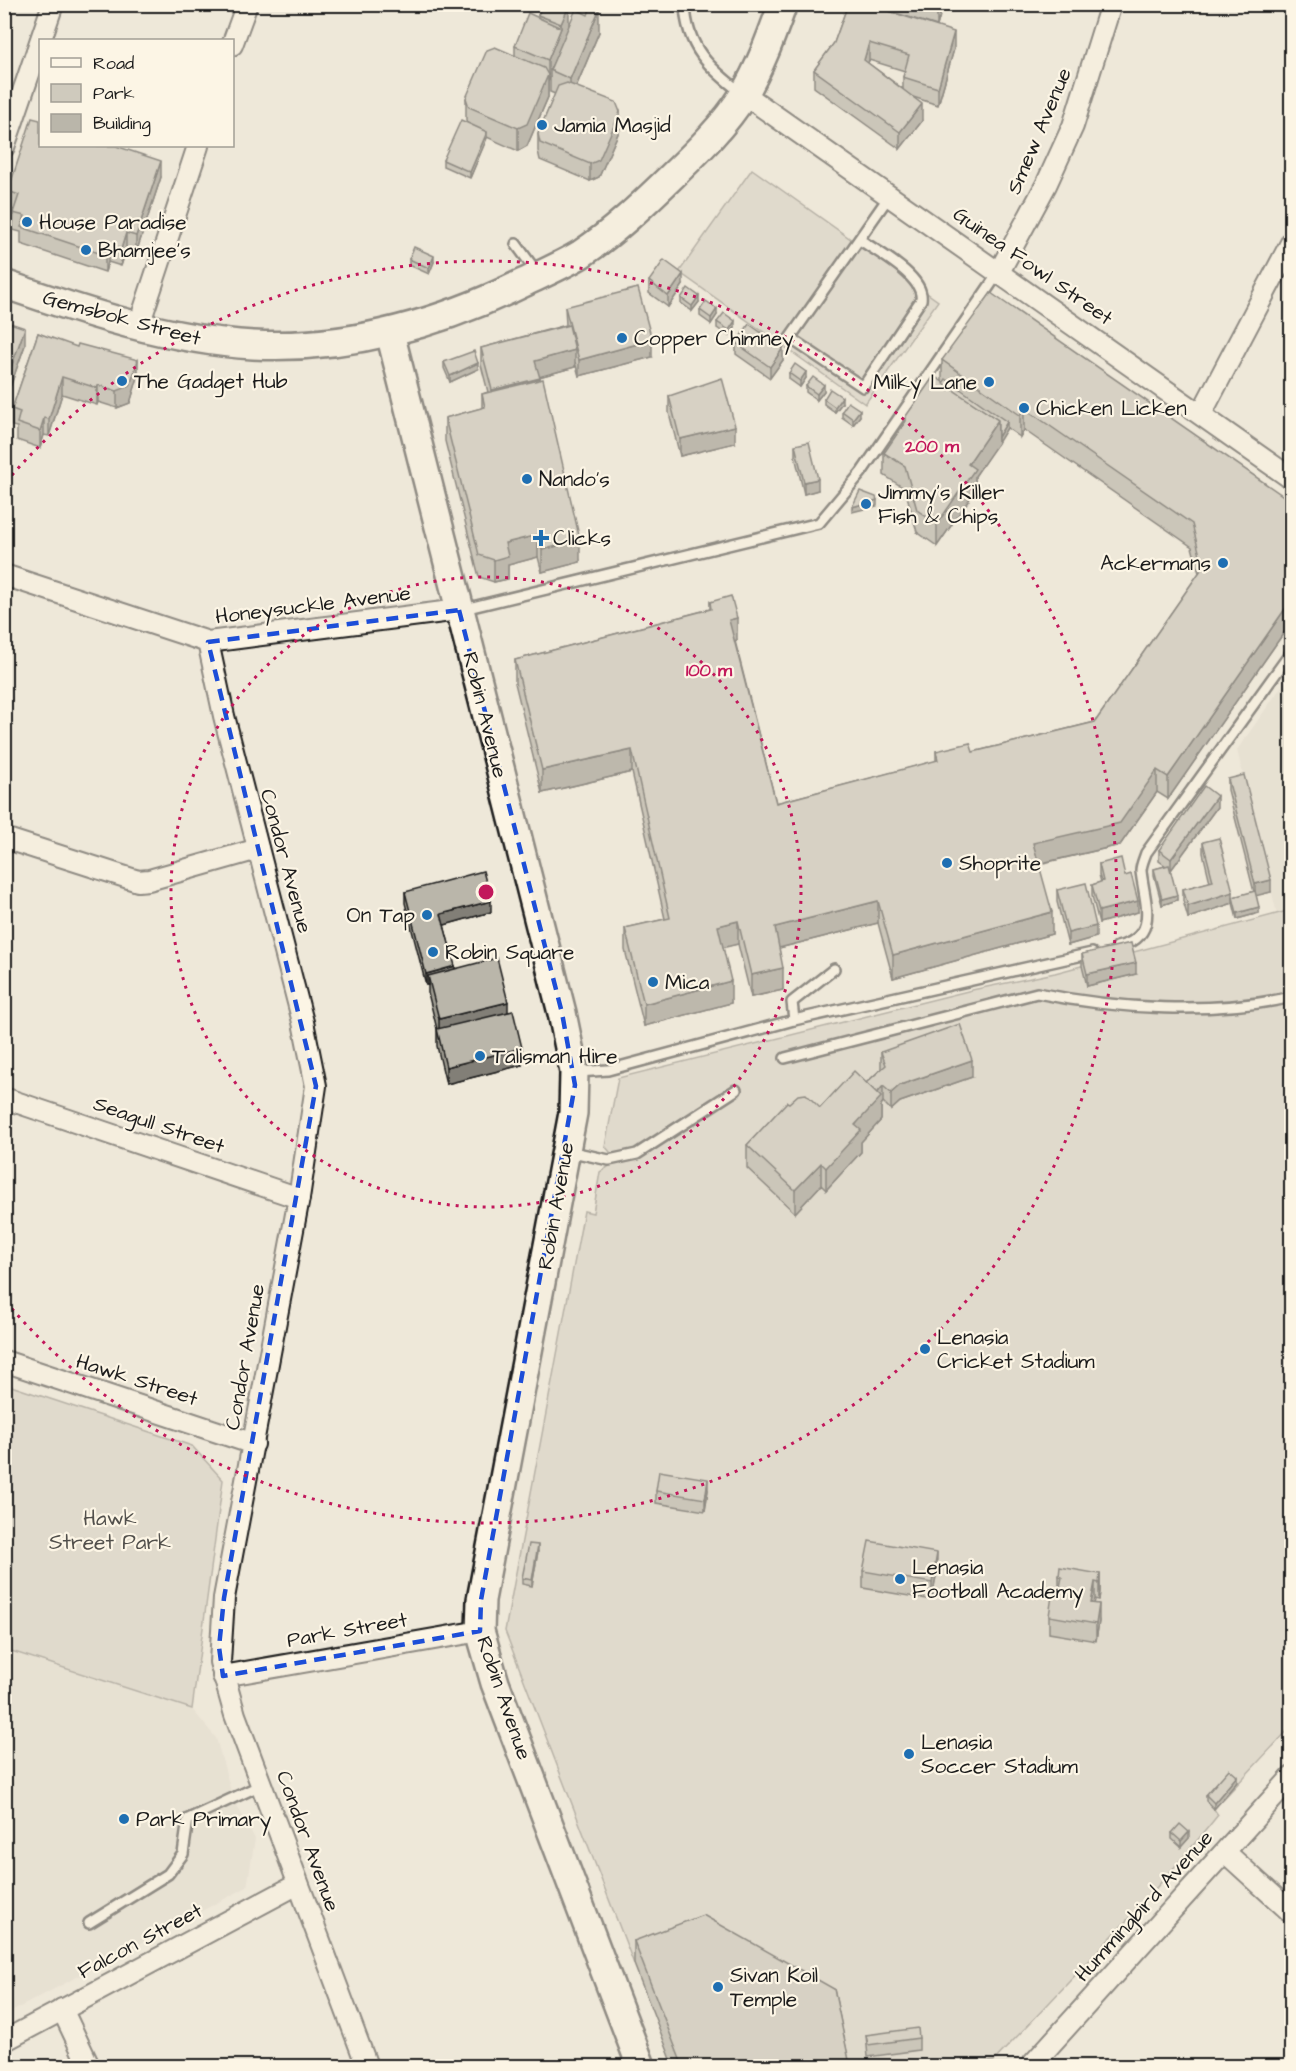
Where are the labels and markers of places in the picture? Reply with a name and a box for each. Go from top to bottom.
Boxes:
place label: Jamia Masjid [554,111,671,140]
marker: Jamia Masjid [535,118,549,132]
place label: House Paradise [39,208,187,237]
marker: House Paradise [20,215,34,229]
place label: Bhamjee's [98,236,191,265]
marker: Bhamjee's [79,243,93,257]
place label: Copper Chimney [634,324,794,355]
marker: Copper Chimney [615,331,629,345]
place label: The Gadget Hub [134,367,288,398]
place label: Milky Lane [873,368,977,399]
marker: The Gadget Hub [115,374,129,388]
marker: Milky Lane [982,375,996,389]
place label: Chicken Licken [1036,394,1187,423]
marker: Chicken Licken [1017,401,1031,415]
place label: Nando's [539,465,610,494]
marker: Nando's [520,472,534,486]
place label: Jimmy's Killer Fish & Chips [878,478,1005,532]
marker: Jimmy's Killer Fish & Chips [859,497,873,511]
place label: Clicks [553,524,611,553]
marker: Clicks [534,531,548,545]
place label: Ackermans [1100,549,1211,578]
marker: Ackermans [1216,556,1230,570]
place label: Shoprite [959,849,1041,879]
marker: Shoprite [940,856,954,870]
centre of rings [476,882,496,902]
place label: On Tap [347,901,415,931]
marker: On Tap [420,908,434,922]
place label: Robin Square [445,938,574,967]
marker: Robin Square [426,945,440,959]
place label: Mica [665,968,710,997]
marker: Mica [646,975,660,989]
place label: Talisman Hire [492,1042,618,1071]
marker: Talisman Hire [473,1049,487,1063]
place label: Lenasia Cricket Stadium [937,1323,1095,1376]
marker: Lenasia Cricket Stadium [918,1342,932,1356]
place label: Lenasia Football Academy [912,1553,1084,1608]
marker: Lenasia Football Academy [893,1572,907,1586]
place label: Lenasia Soccer Stadium [921,1728,1079,1781]
marker: Lenasia Soccer Stadium [902,1747,916,1761]
place label: Park Primary [136,1805,272,1836]
marker: Park Primary [117,1812,131,1826]
place label: Sivan Koil Temple [730,1961,818,2015]
marker: Sivan Koil Temple [711,1980,725,1994]

